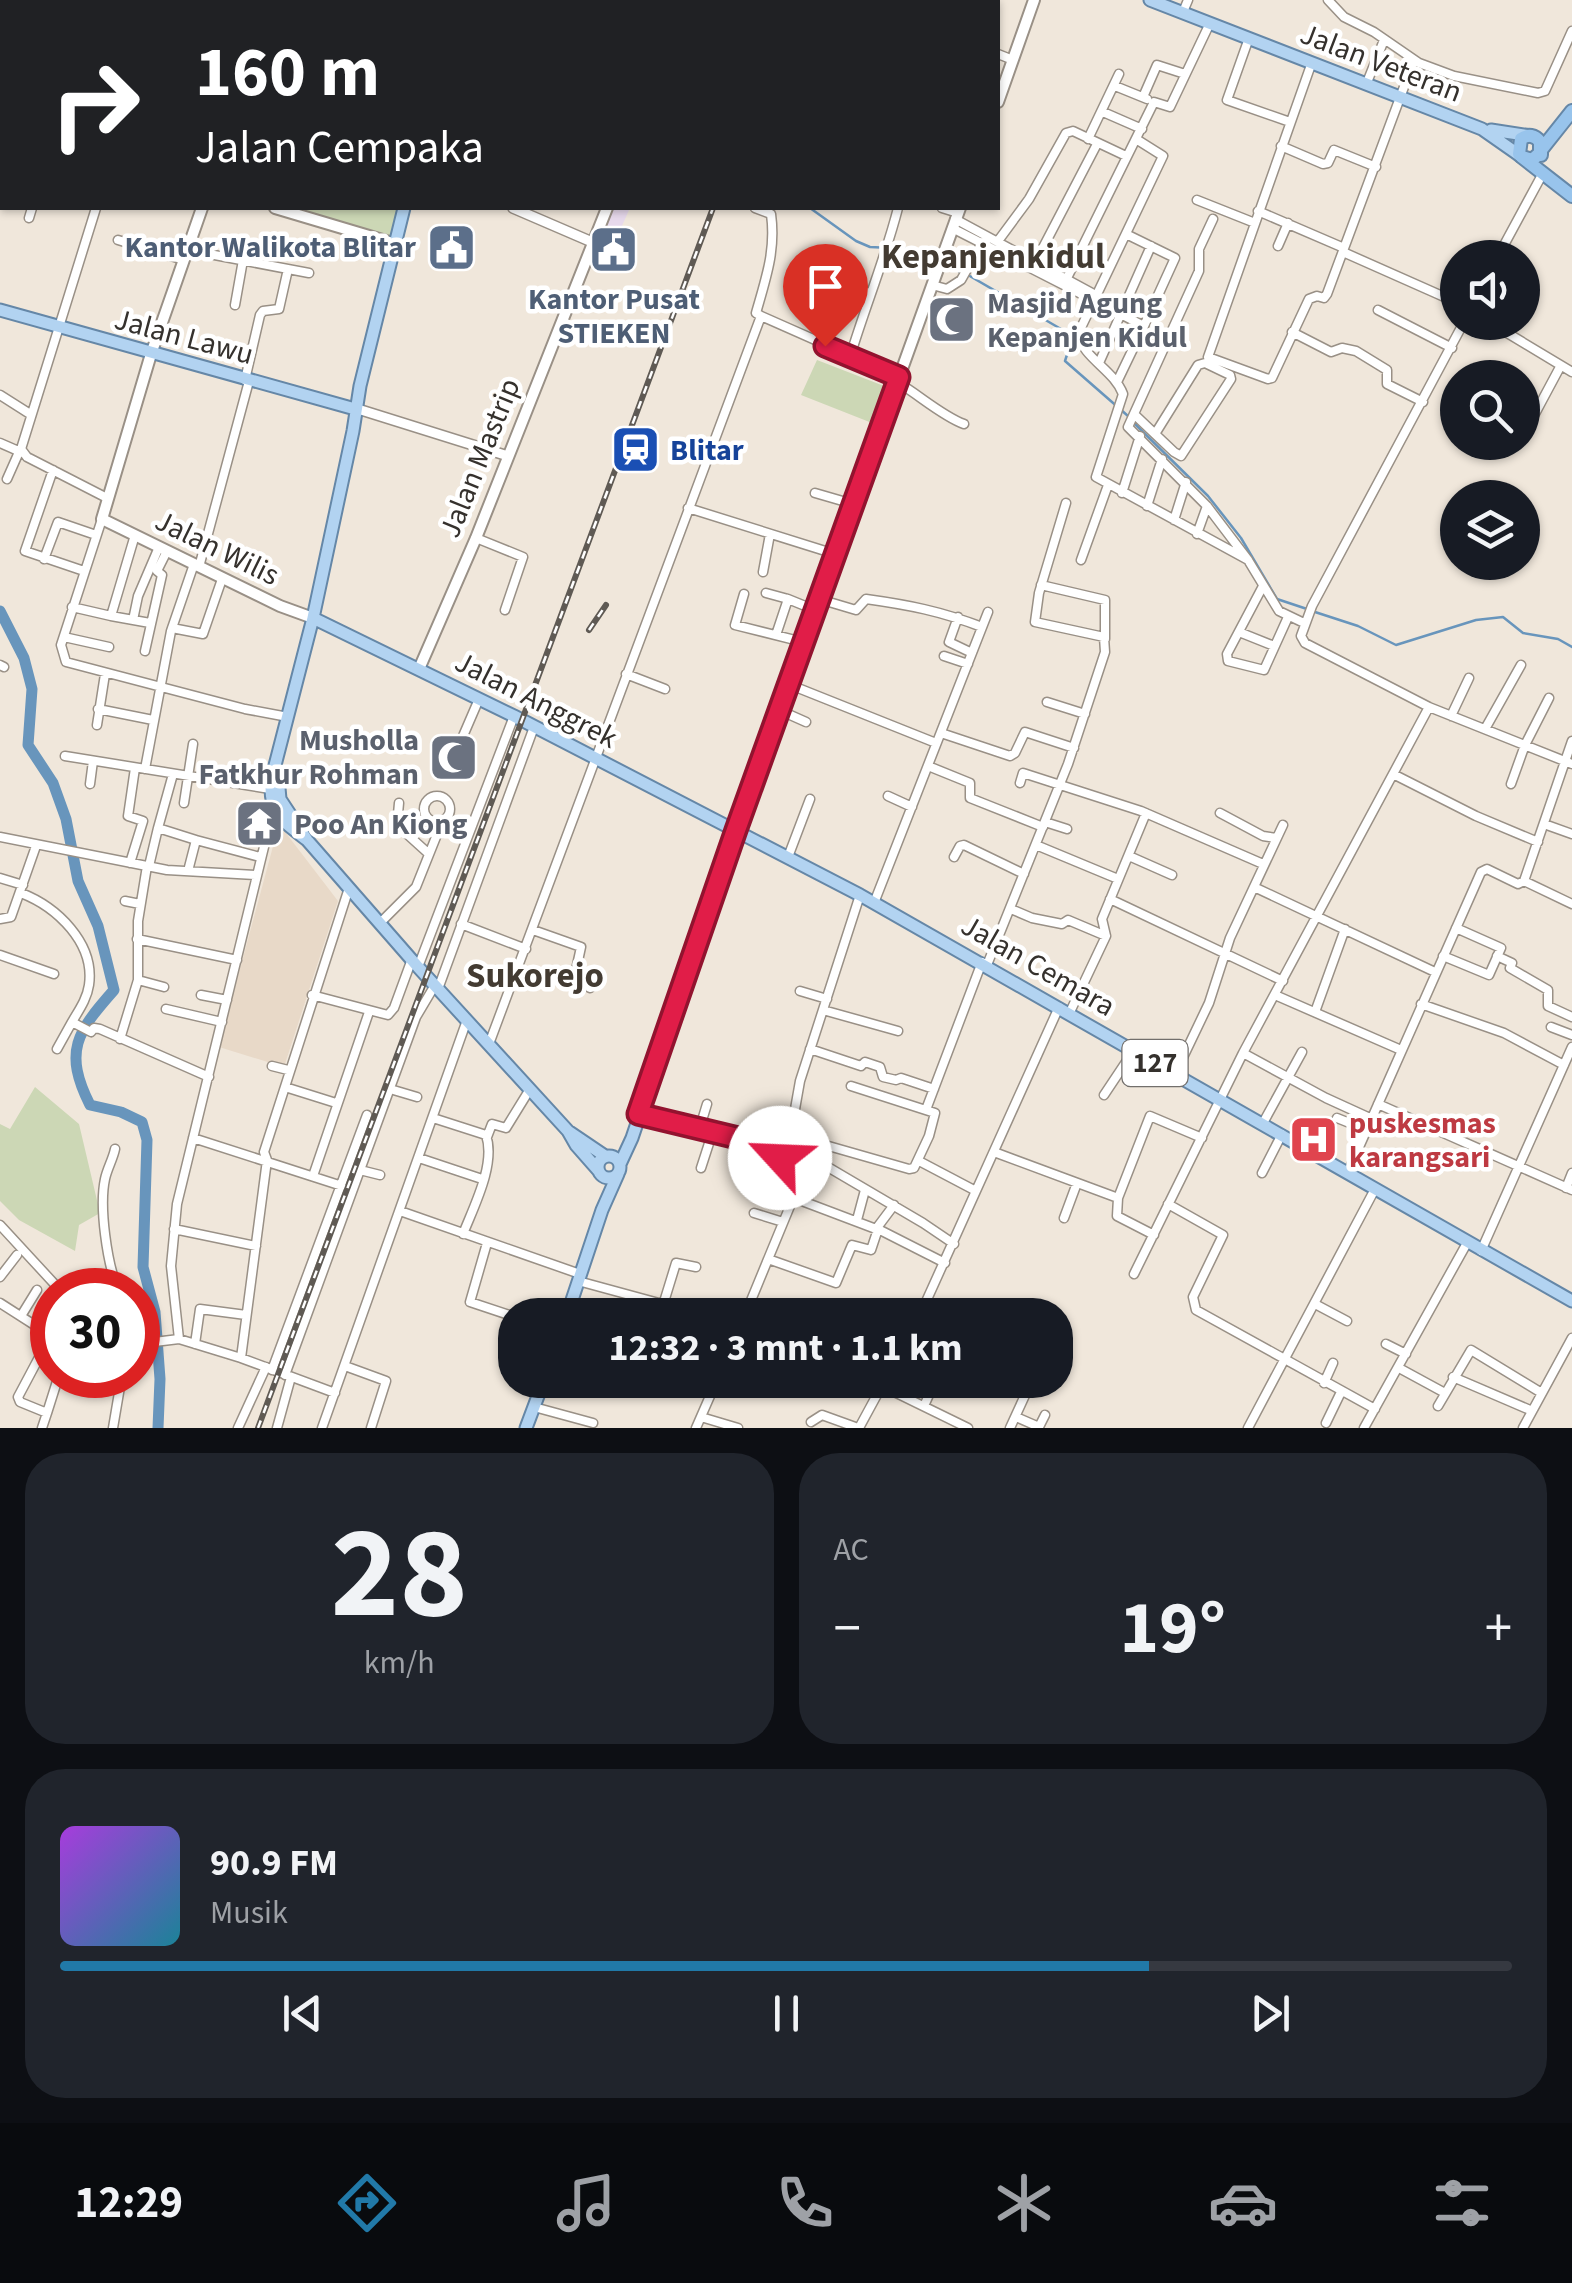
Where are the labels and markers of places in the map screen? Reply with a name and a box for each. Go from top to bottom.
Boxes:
public building icon: Kantor Walikota Blitar [425,221,477,273]
public building icon: Kantor Pusat STIEKEN [588,224,640,276]
place label: Kantor Walikota Blitar [125,226,416,269]
pin [783,244,868,347]
place label: Kantor Pusat STIEKEN [528,278,700,355]
place label: Masjid Agung Kepanjen Kidul [987,282,1187,359]
mosque icon: Masjid Agung Kepanjen Kidul [926,294,978,346]
station icon: Blitar [609,424,661,476]
place label: Blitar [670,429,744,472]
place label: Musholla Fatkhur Rohman [199,719,419,796]
mosque icon: Musholla Fatkhur Rohman [428,731,480,783]
temple icon: Poo An Kiong [233,798,285,850]
place label: Poo An Kiong [294,803,467,846]
place label: puskesmas karangsari [1349,1102,1496,1179]
hospital icon: puskesmas karangsari [1288,1114,1340,1166]

